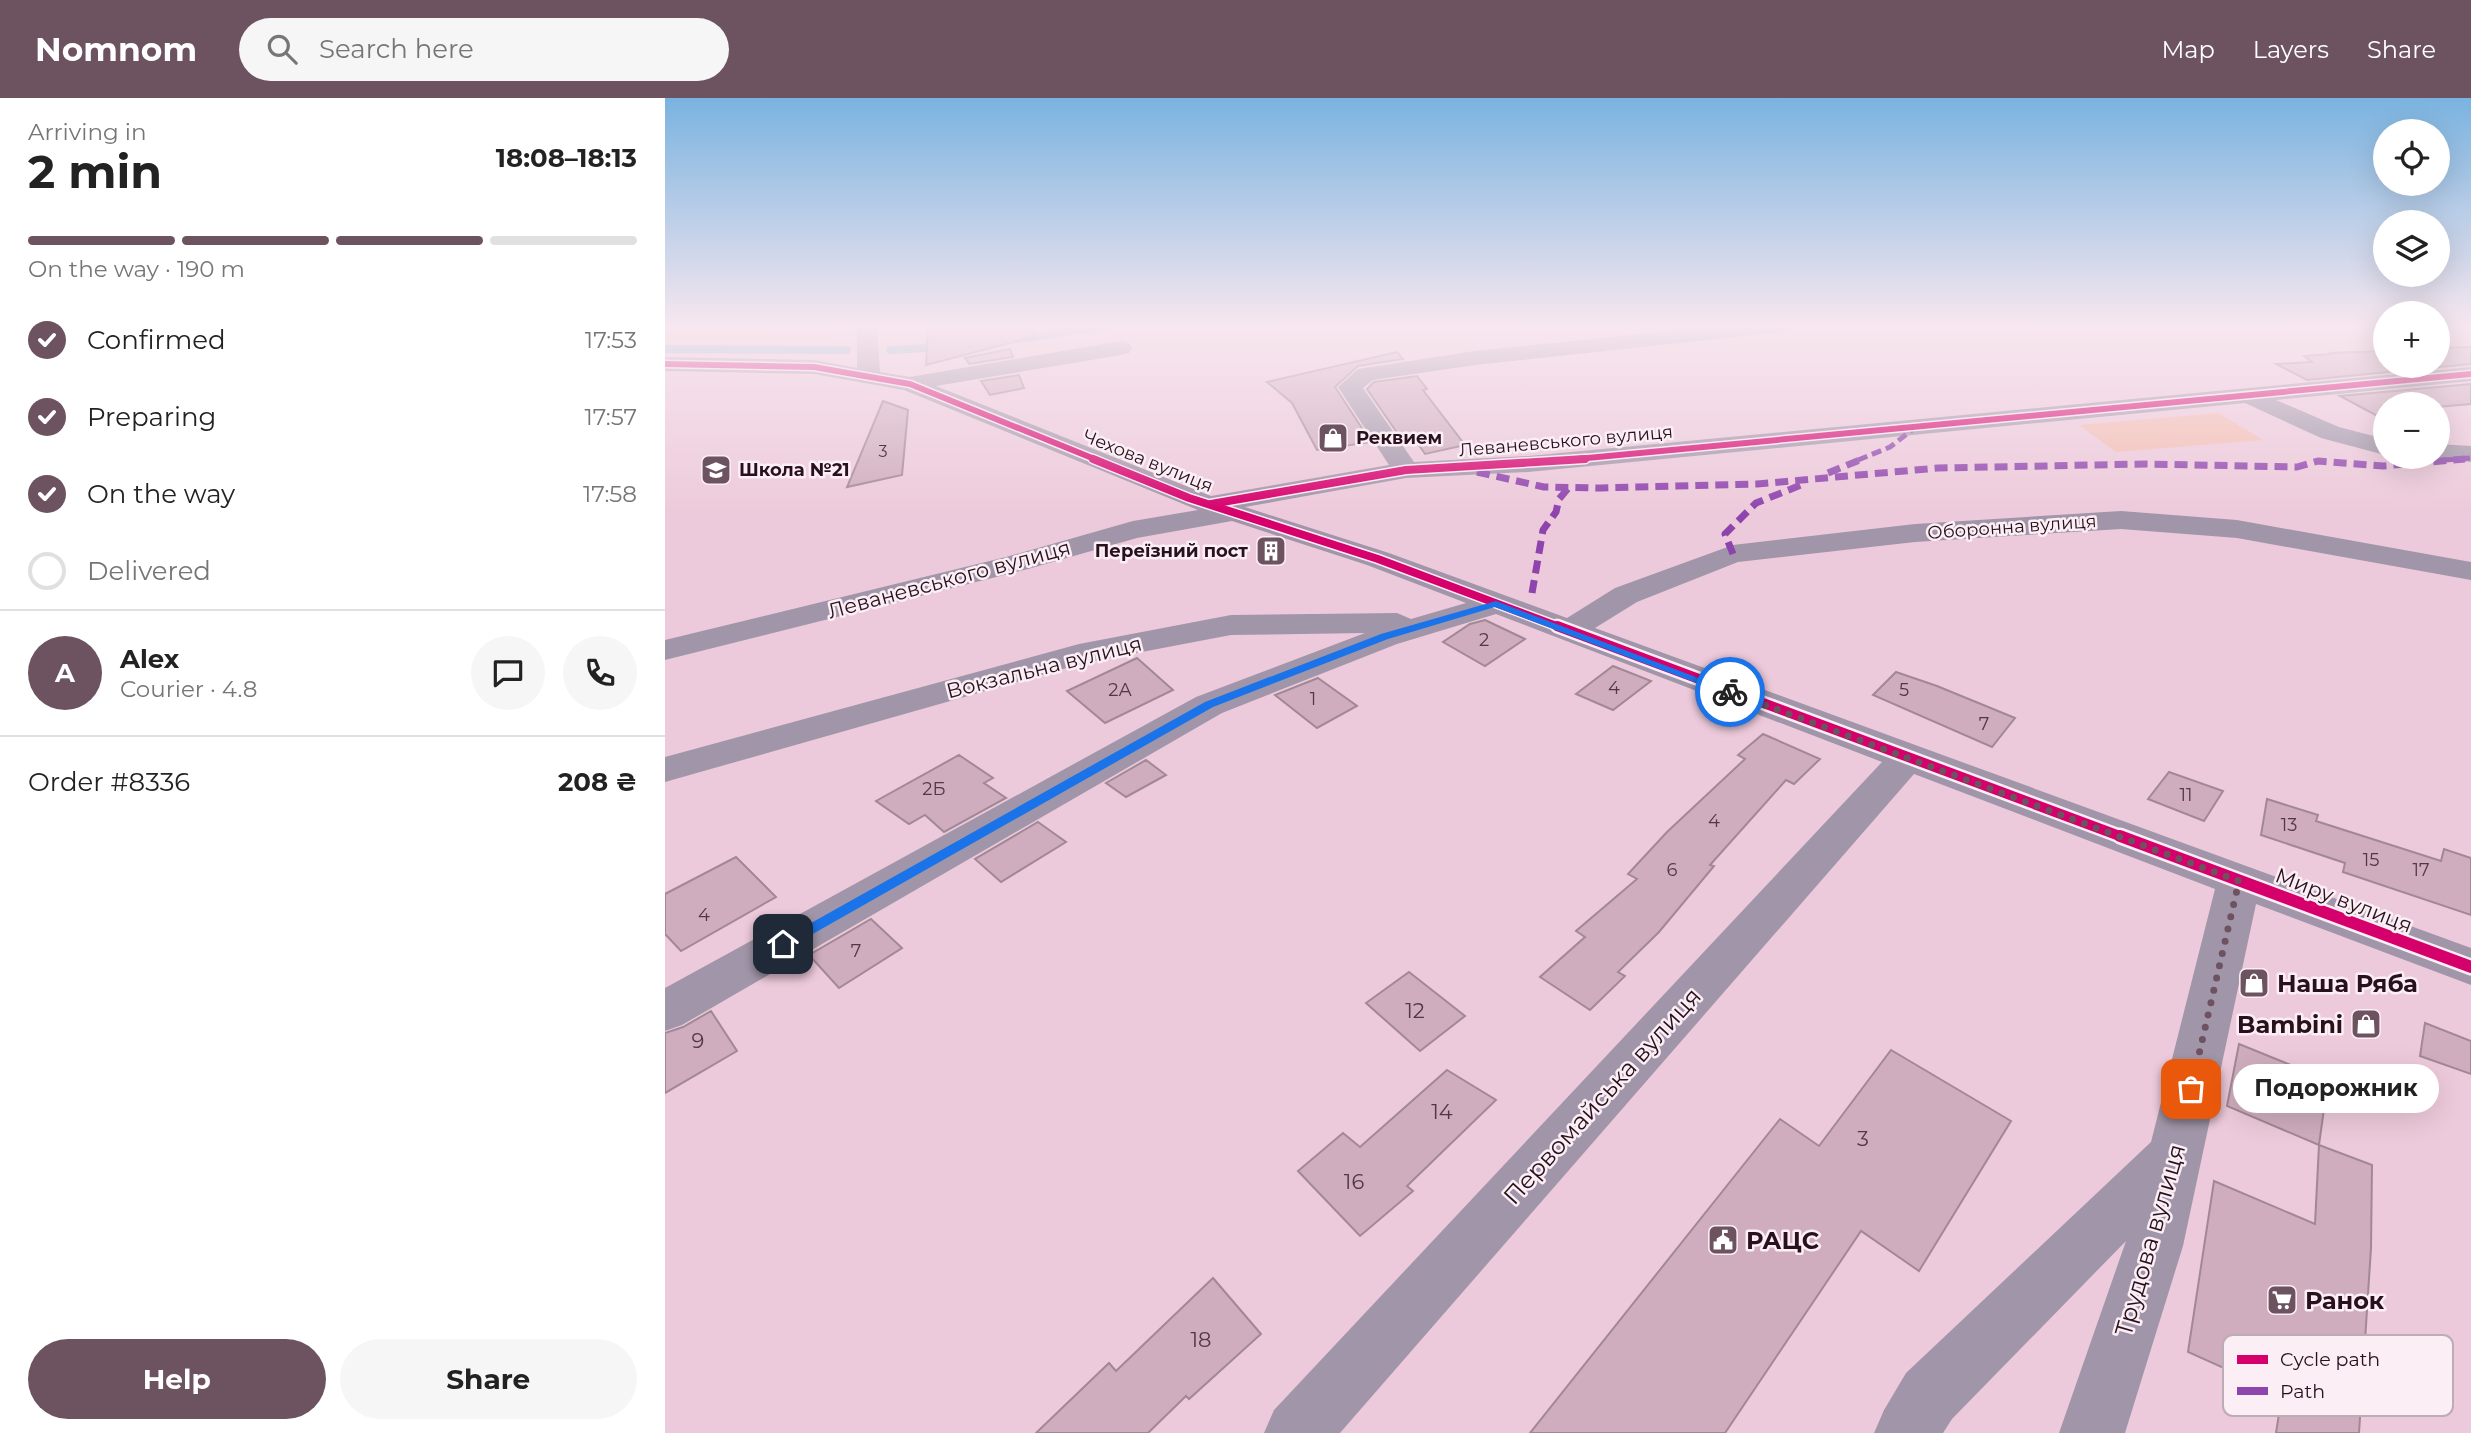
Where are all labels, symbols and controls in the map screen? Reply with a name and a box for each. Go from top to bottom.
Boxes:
search box [239,18,729,81]
text: Nomnom [35,29,197,69]
icon: search [263,30,301,68]
text: Search here [319,33,474,65]
text: Map [2161,35,2215,64]
text: Layers [2253,35,2329,64]
text: Share [2367,35,2436,64]
text: Arriving in [28,118,147,146]
map controls [2373,119,2450,469]
button: locate [2373,119,2450,196]
text: 18:08–18:13 [496,142,637,174]
text: 2 min [28,143,162,200]
button: layers [2373,210,2450,287]
text: On the way · 190 m [28,255,245,283]
button: + [2373,301,2450,378]
icon: check [28,321,66,359]
text: Confirmed [87,324,226,356]
text: 17:53 [585,326,637,354]
button: − [2373,392,2450,469]
icon: check [28,398,66,436]
text: Preparing [87,401,216,433]
text: 17:57 [584,403,637,431]
shop icon: Реквием [1316,421,1350,455]
street label: Леваневського вулиця [1458,421,1674,461]
street label: Чехова вулиця [1080,425,1216,497]
place label: Реквием [1356,427,1442,449]
house number: 3 [878,442,888,461]
school or university icon: Школа №21 [699,453,733,487]
place label: Школа №21 [739,459,850,481]
icon: check [28,475,66,513]
text: On the way [87,478,235,510]
text: 17:58 [583,480,637,508]
street label: Оборонна вулиця [1927,510,2097,544]
building icon: Переїзний пост [1254,534,1288,568]
street label: Леваневського вулиця [825,535,1073,623]
place label: Переїзний пост [1095,540,1248,562]
text: Delivered [87,555,211,587]
house number: 2 [1479,629,1489,651]
street label: Вокзальна вулиця [944,631,1144,703]
button: chat [471,636,545,710]
button: phone [563,636,637,710]
text: Alex [120,643,179,675]
text: A [55,657,75,689]
courier [1695,657,1765,727]
icon: bike [1711,673,1749,711]
text: Courier · 4.8 [120,675,257,703]
house number: 4 [1608,677,1620,699]
house number: 2А [1108,679,1132,701]
house number: 5 [1899,679,1909,701]
house number: 1 [1310,688,1316,710]
house number: 7 [1979,713,1989,735]
text: Order #8336 [28,766,190,798]
text: 208 ₴ [558,766,637,798]
house number: 2Б [922,778,946,800]
house number: 11 [2180,784,2193,806]
house number: 4 [1708,810,1720,832]
house number: 13 [2281,814,2297,836]
house number: 15 [2363,849,2379,871]
house number: 6 [1667,859,1678,881]
house number: 17 [2412,859,2430,881]
street label: Миру вулиця [2272,862,2416,938]
house number: 4 [698,904,710,926]
pin [753,914,813,974]
icon: home [764,925,802,963]
house number: 7 [851,940,861,962]
shop icon: Наша Ряба [2237,966,2271,1000]
place label: Наша Ряба [2277,969,2418,998]
street label: Первомайська вулиця [1497,982,1707,1210]
house number: 12 [1405,998,1425,1023]
shop icon: Bambini [2349,1007,2383,1041]
place label: Bambini [2237,1010,2343,1039]
house number: 9 [692,1028,704,1053]
pin [2161,1059,2221,1119]
callout: Подорожник [2233,1065,2439,1114]
icon: bag [2172,1070,2210,1108]
text: Подорожник [2254,1074,2418,1102]
house number: 14 [1431,1099,1453,1124]
house number: 3 [1857,1126,1869,1151]
street label: Трудова вулиця [2109,1141,2191,1339]
house number: 16 [1344,1169,1364,1194]
public building icon: РАЦС [1706,1223,1740,1257]
place label: РАЦС [1746,1226,1819,1255]
supermarket icon: Ранок [2265,1283,2299,1317]
place label: Ранок [2305,1286,2385,1315]
house number: 18 [1191,1327,1211,1352]
legend [2223,1335,2453,1416]
button: Help [28,1339,326,1419]
button: Share [340,1339,637,1419]
text: Cycle path [2280,1348,2380,1371]
text: Path [2280,1380,2325,1403]

